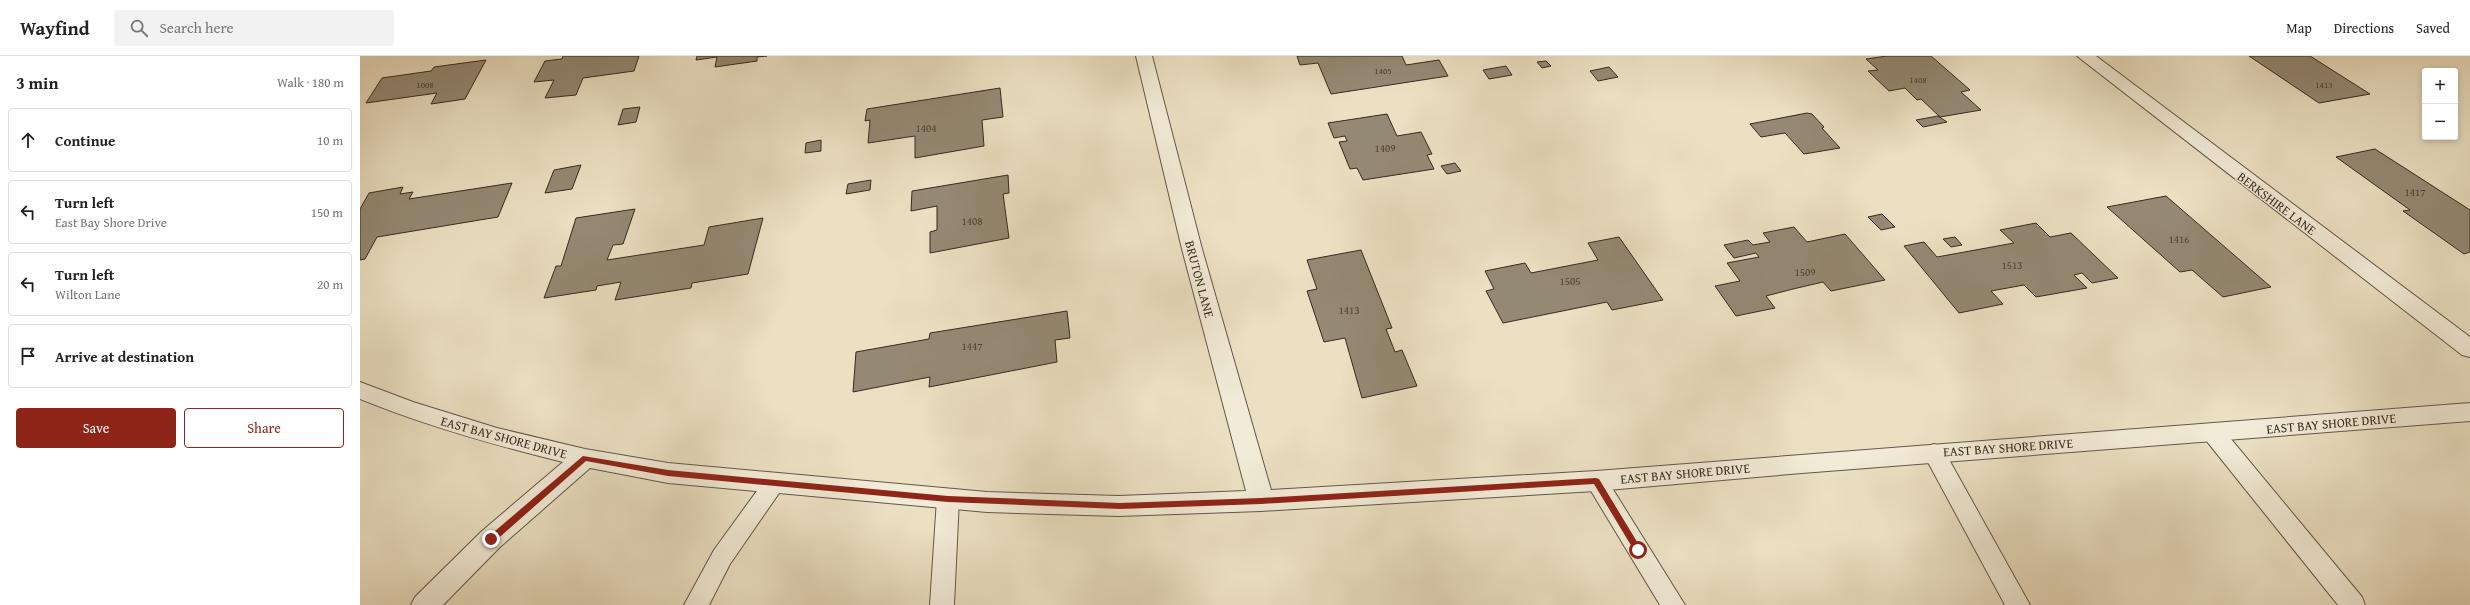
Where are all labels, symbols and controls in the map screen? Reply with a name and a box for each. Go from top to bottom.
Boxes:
search box [114,10,394,46]
text: Wayfind [20,14,90,42]
icon: search [128,17,150,39]
text: Search here [160,17,234,38]
text: Map [2286,18,2312,38]
text: Directions [2334,18,2394,38]
text: Saved [2416,18,2450,38]
house number: 1405 [1374,64,1392,77]
map controls [2422,68,2458,140]
button: + [2422,68,2458,104]
text: 3 min [16,70,58,95]
text: Walk · 180 m [277,73,344,92]
house number: 1408 [1909,73,1927,86]
house number: 1008 [416,78,434,91]
house number: 1413 [2315,78,2333,91]
button: − [2422,104,2458,140]
house number: 1404 [915,120,937,136]
icon: ahead [17,129,39,151]
text: Continue [55,130,116,151]
text: 10 m [317,131,343,150]
house number: 1409 [1374,140,1396,156]
street label: BERKSHIRE LANE [2233,167,2320,240]
house number: 1417 [2404,184,2426,200]
text: Turn left [55,192,114,213]
icon: left [17,201,39,223]
text: 150 m [311,203,343,222]
text: East Bay Shore Drive [55,213,167,232]
house number: 1408 [961,213,983,229]
house number: 1416 [2168,231,2190,247]
street label: BRUTON LANE [1180,238,1219,320]
house number: 1513 [2001,257,2023,273]
text: Turn left [55,264,114,285]
house number: 1509 [1794,264,1816,280]
icon: left [17,273,39,295]
house number: 1505 [1559,273,1581,289]
text: 20 m [317,275,343,294]
text: Wilton Lane [55,285,121,304]
house number: 1413 [1338,302,1360,318]
house number: 1447 [961,338,983,354]
icon: arrive [17,345,39,367]
text: Arrive at destination [55,346,194,367]
button: Save [16,408,176,448]
button: Share [184,408,344,448]
street label: EAST BAY SHORE DRIVE [2265,408,2397,439]
street label: EAST BAY SHORE DRIVE [439,411,570,464]
street label: EAST BAY SHORE DRIVE [1943,433,2074,462]
street label: EAST BAY SHORE DRIVE [1619,458,1751,489]
route end [482,530,500,548]
route start [1629,541,1647,559]

